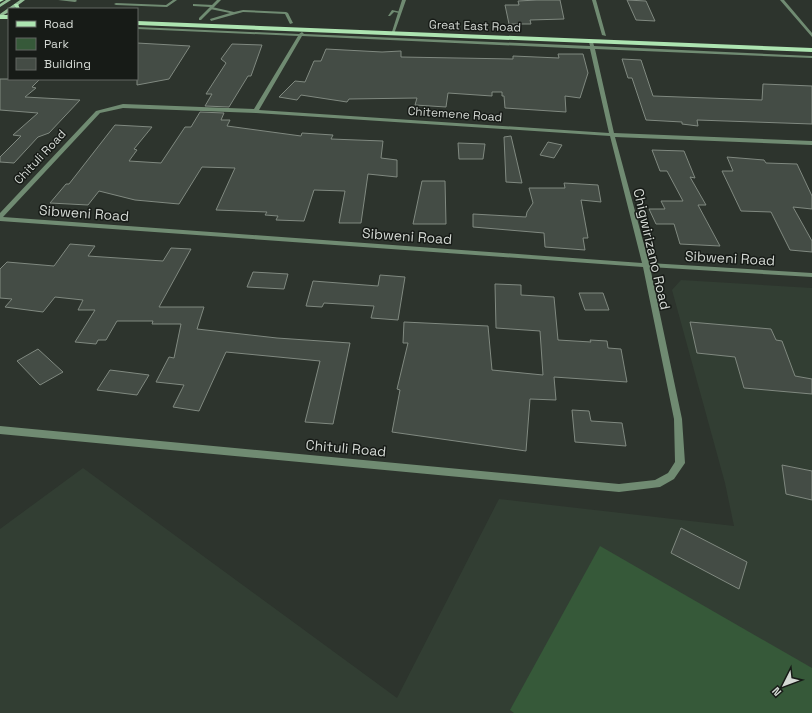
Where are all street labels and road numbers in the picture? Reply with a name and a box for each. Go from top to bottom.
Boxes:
street label: Great East Road [429,16,521,36]
street label: Chitemene Road [407,103,503,125]
street label: Chituli Road [11,126,69,188]
street label: Chigwirizano Road [629,187,675,311]
street label: Sibweni Road [38,201,130,225]
street label: Sibweni Road [361,224,453,248]
street label: Sibweni Road [684,247,776,269]
street label: Chituli Road [305,436,387,460]

